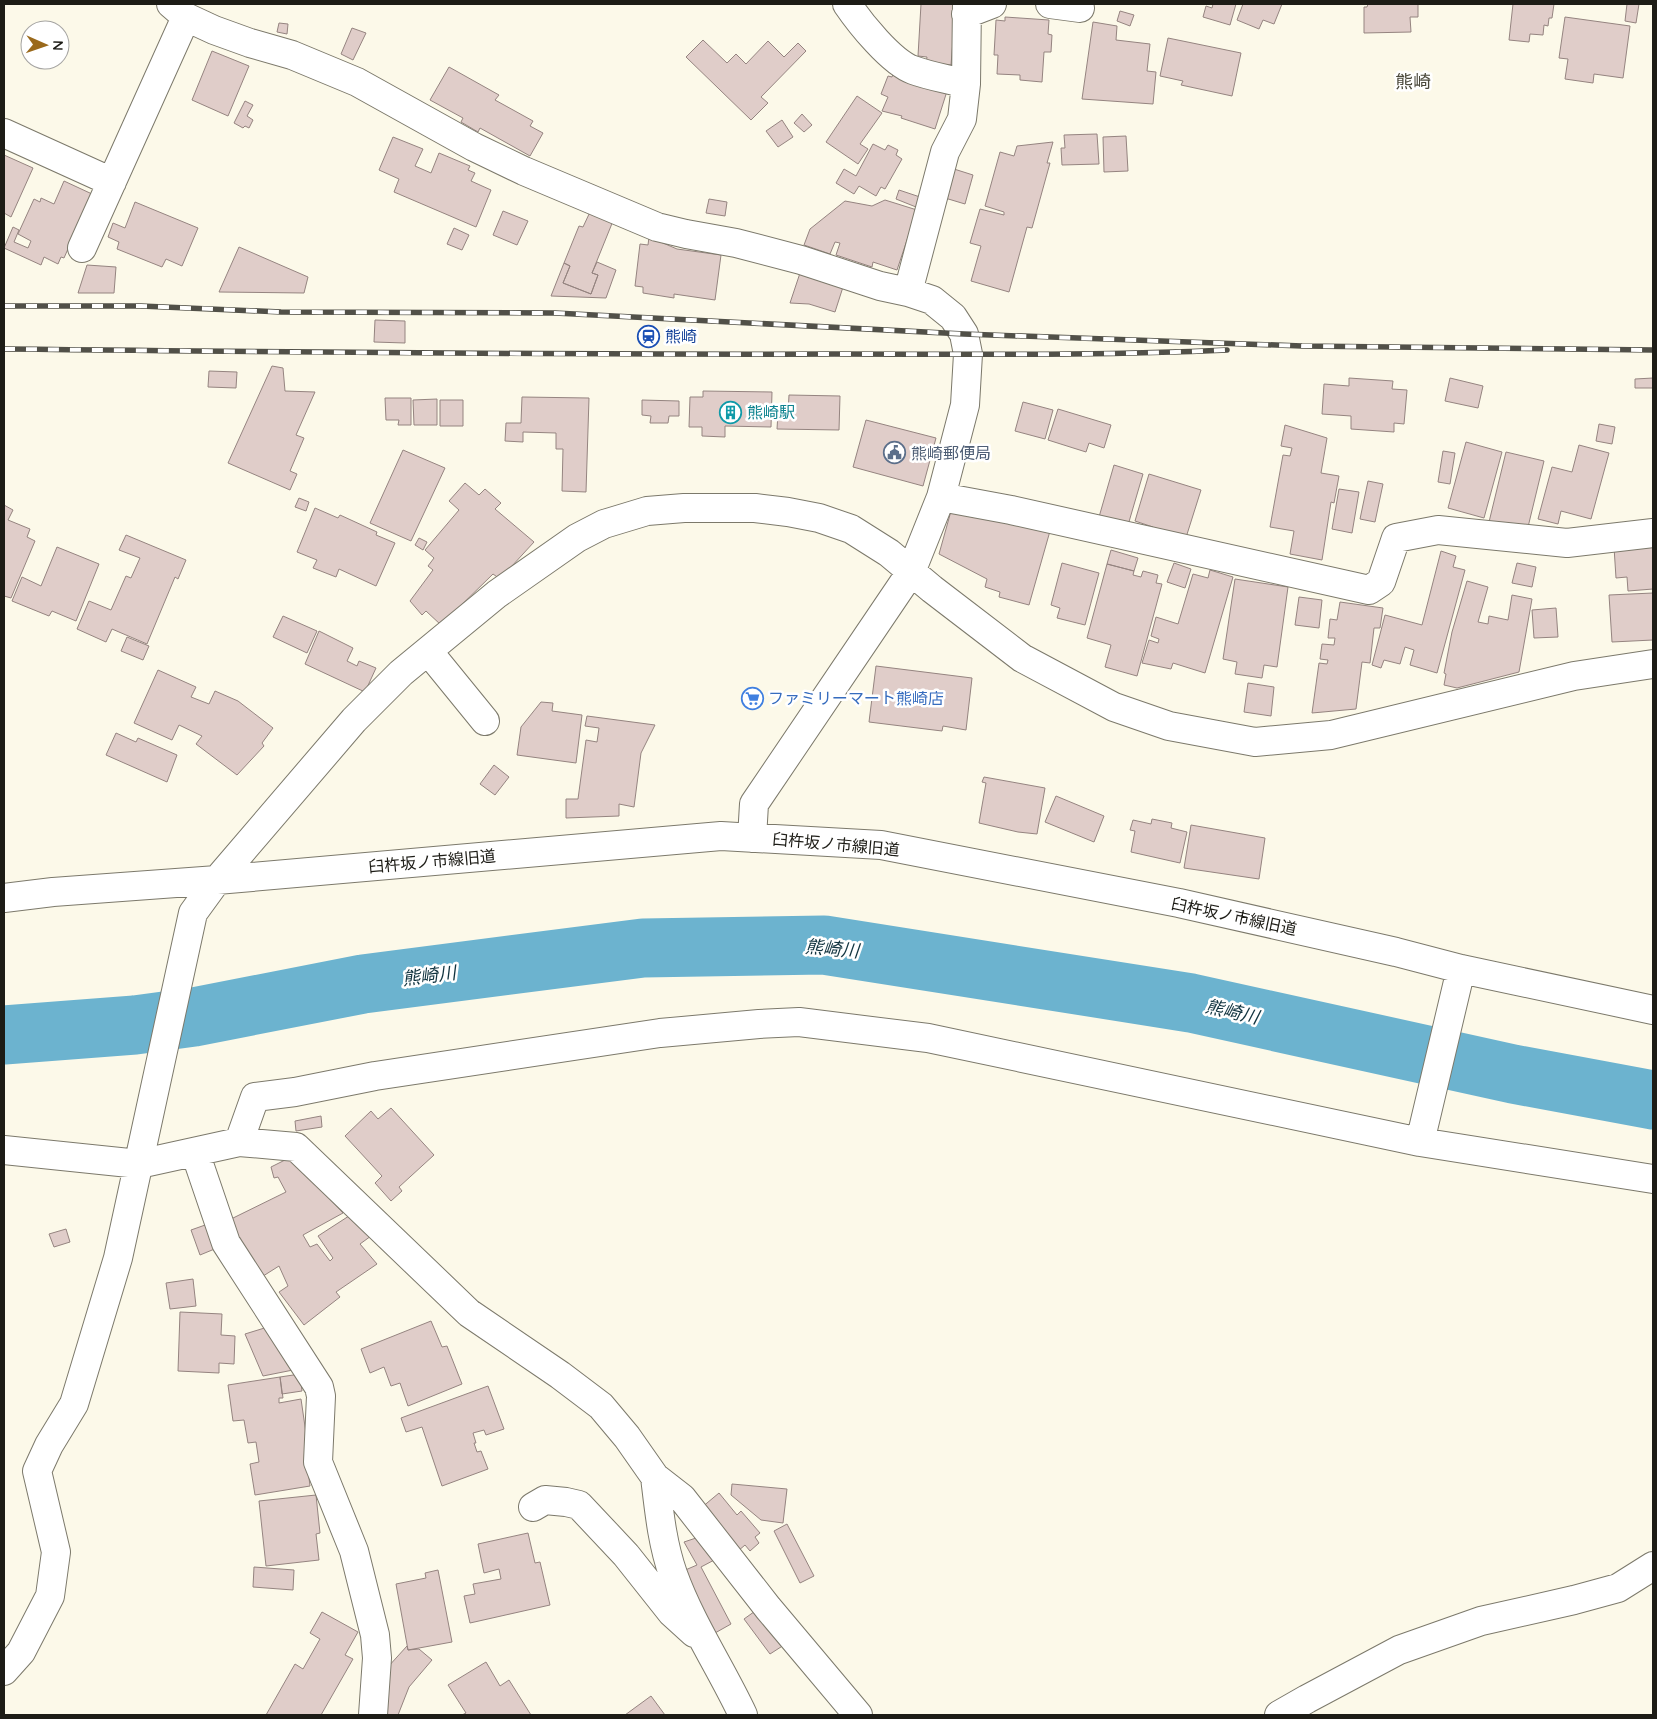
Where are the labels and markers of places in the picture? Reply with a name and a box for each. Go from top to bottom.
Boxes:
station icon: 熊崎 [637,324,661,348]
place label: 熊崎 [665,326,697,346]
building icon: 熊崎駅 [719,400,743,424]
place label: 熊崎駅 [747,402,795,422]
public building icon: 熊崎郵便局 [883,441,907,465]
place label: 熊崎郵便局 [911,443,991,463]
supermarket icon: ファミリーマート熊崎店 [740,686,764,710]
place label: ファミリーマート熊崎店 [768,688,944,708]

